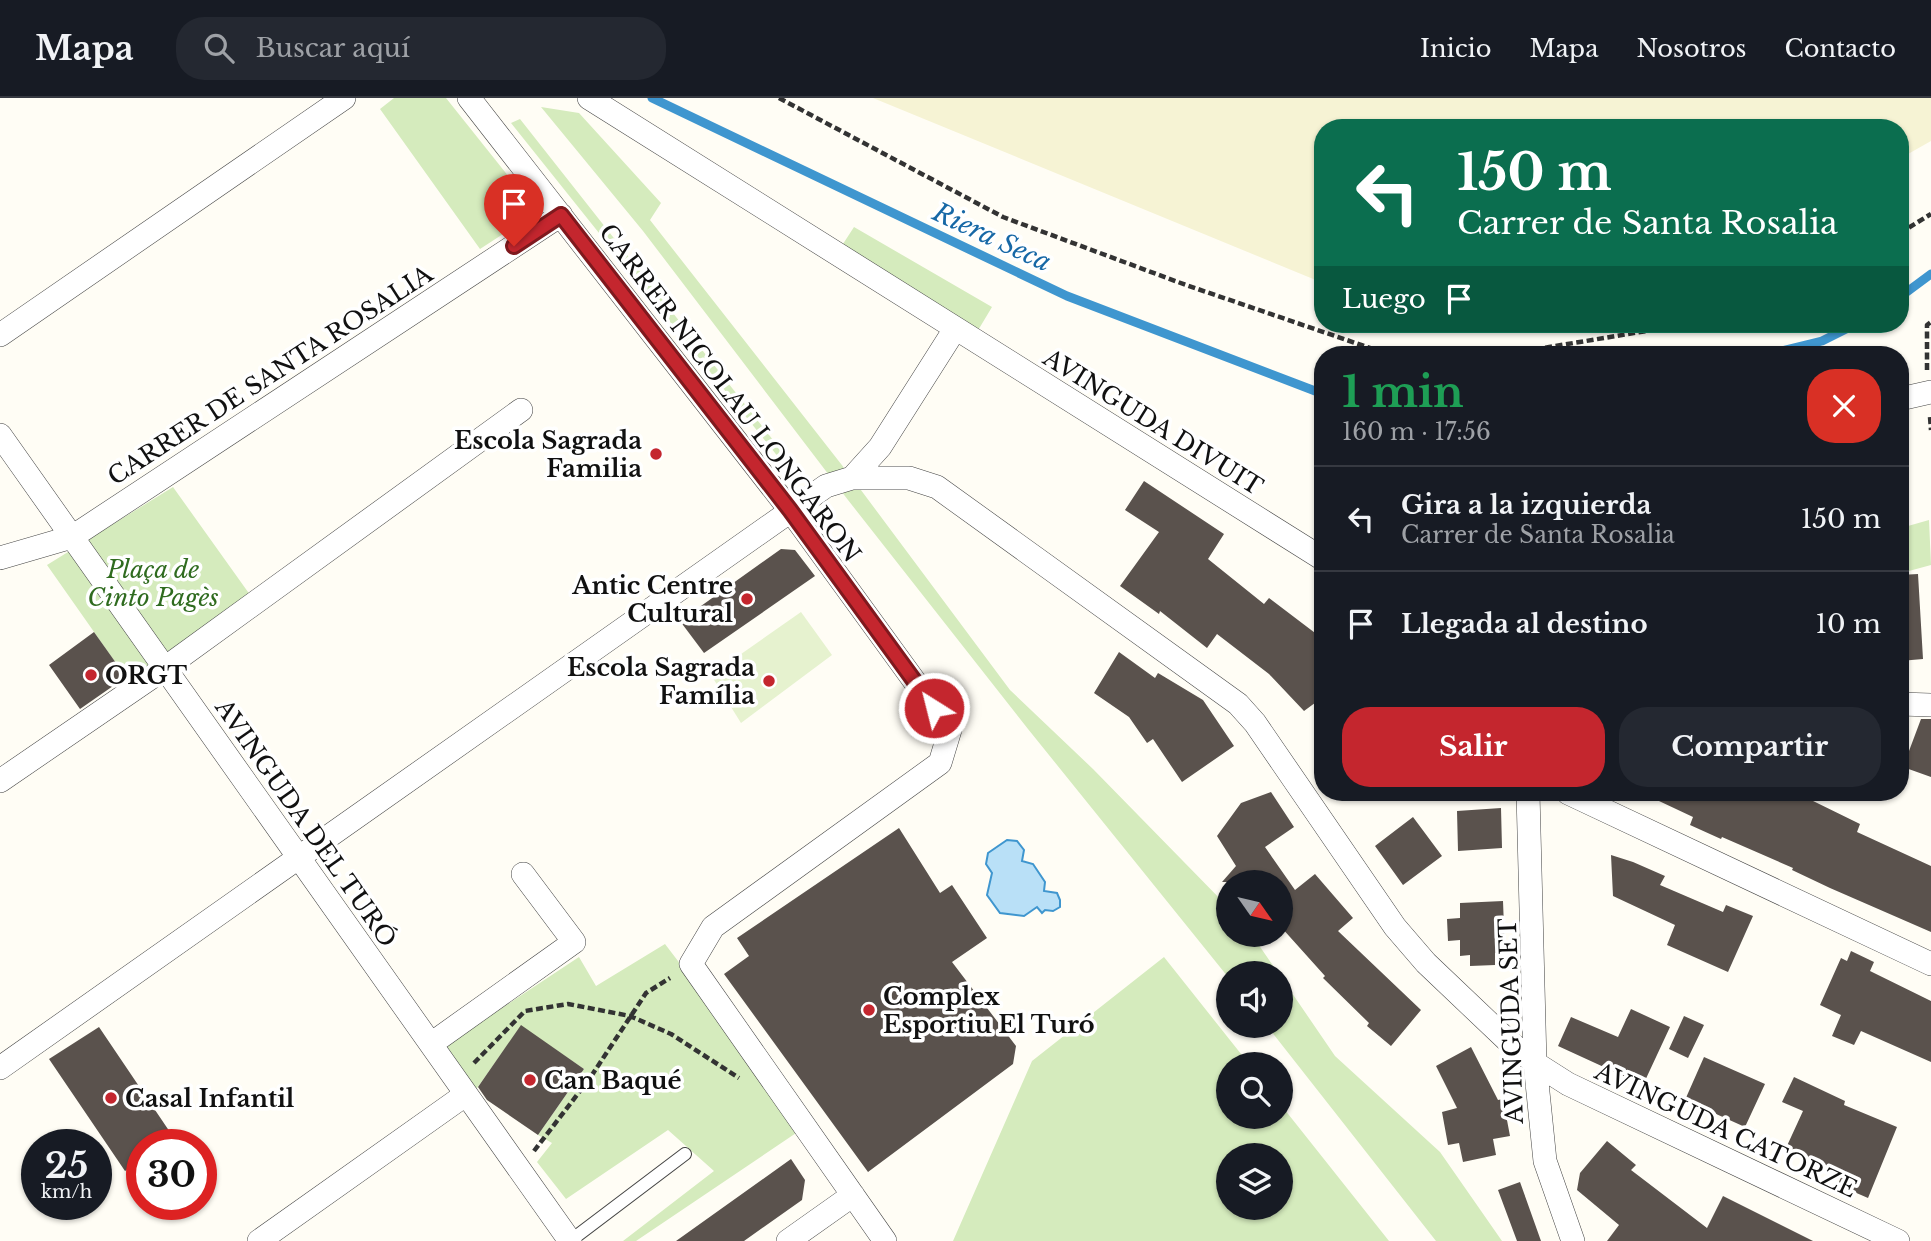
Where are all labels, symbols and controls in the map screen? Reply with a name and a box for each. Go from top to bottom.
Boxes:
search box [176,17,666,80]
text: Mapa [35,28,134,69]
icon: search [200,29,238,67]
text: Buscar aquí [256,32,410,64]
text: Inicio [1420,34,1491,63]
text: Mapa [1529,34,1598,63]
text: Nosotros [1636,34,1747,63]
text: Contacto [1785,34,1896,63]
text: 150 m [1457,142,1612,203]
icon: left [1342,147,1433,238]
pin [484,174,544,246]
icon: arrive [495,185,533,223]
water label: Riera Seca [927,195,1056,278]
text: Carrer de Santa Rosalia [1457,203,1838,243]
street label: CARRER NICOLAU LONGARON [593,218,867,568]
street label: CARRER DE SANTA ROSALIA [102,259,438,491]
icon: arrive [1440,280,1478,318]
text: Luego [1342,283,1426,315]
street label: AVINGUDA DIVUIT [1037,342,1268,501]
text: 1 min [1342,366,1464,418]
button: close [1807,369,1881,443]
text: 160 m · 17:56 [1342,418,1491,446]
place label: Escola Sagrada Familia [454,426,642,483]
marker: Escola Sagrada Familia [648,446,664,462]
text: Gira a la izquierda [1401,489,1651,521]
icon: left [1342,500,1380,538]
text: 150 m [1801,503,1881,535]
text: Carrer de Santa Rosalia [1401,521,1675,549]
park label: Plaça de Cinto Pagès [87,555,219,612]
place label: Antic Centre Cultural [571,571,733,628]
marker: Antic Centre Cultural [739,591,755,607]
icon: arrive [1342,605,1380,643]
text: Llegada al destino [1401,608,1648,640]
text: 10 m [1815,608,1881,640]
place label: Escola Sagrada Família [567,653,755,710]
place label: ORGT [105,661,187,690]
marker: ORGT [83,667,99,683]
position arrow [897,671,971,745]
marker: Escola Sagrada Família [761,673,777,689]
street label: AVINGUDA DEL TURÓ [209,693,403,952]
button: Salir [1342,707,1605,787]
button: Compartir [1619,707,1881,787]
north arrow [1216,870,1293,947]
map controls [1216,870,1293,1220]
street label: AVINGUDA SET [1493,918,1529,1125]
button: sound [1216,961,1293,1038]
place label: Complex Esportiu El Turó [883,982,1095,1039]
marker: Complex Esportiu El Turó [861,1002,877,1018]
button: search [1216,1052,1293,1129]
street label: AVINGUDA CATORZE [1590,1056,1862,1204]
place label: Can Baqué [544,1066,682,1095]
marker: Can Baqué [522,1072,538,1088]
place label: Casal Infantil [125,1084,295,1113]
marker: Casal Infantil [103,1090,119,1106]
speed limit sign: 30 [126,1129,217,1220]
button: layers [1216,1143,1293,1220]
text: 25 [45,1144,88,1187]
text: km/h [41,1181,92,1203]

